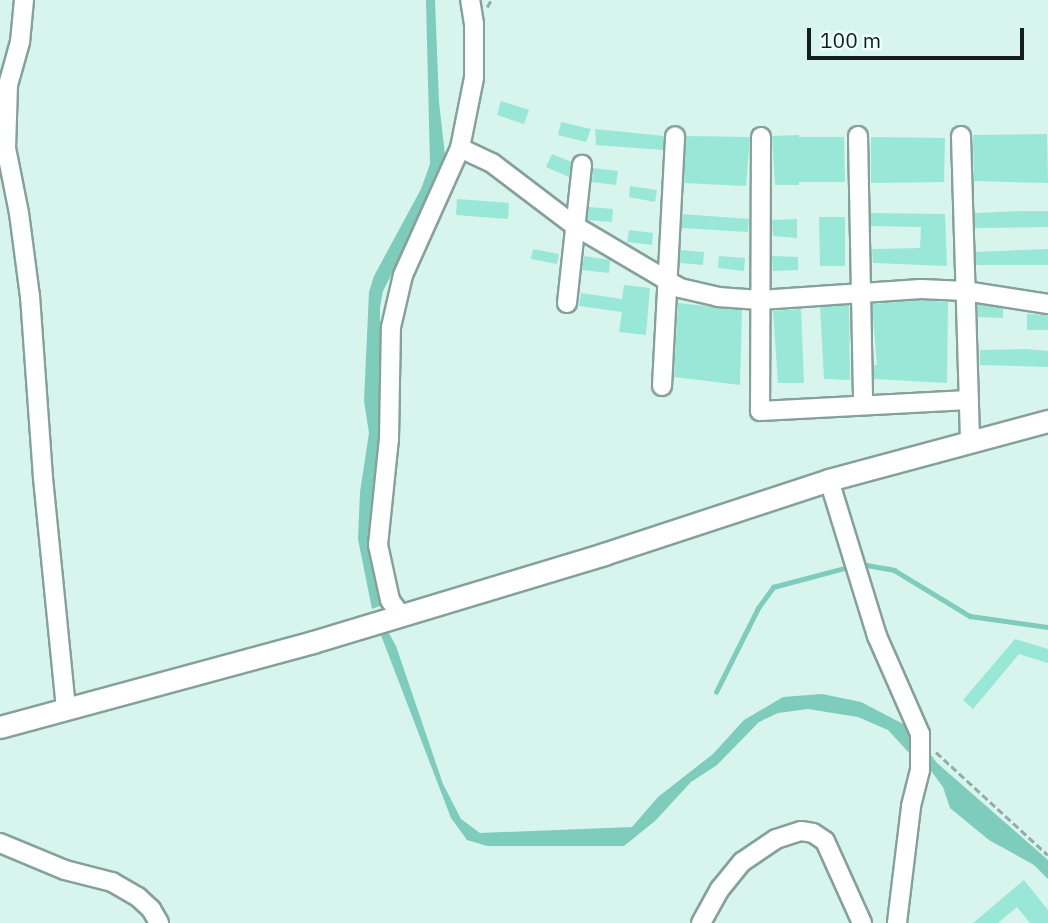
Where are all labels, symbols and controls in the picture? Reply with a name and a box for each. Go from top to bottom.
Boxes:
scale bar [810,14,1027,58]
text: 100 m [820,26,881,54]

